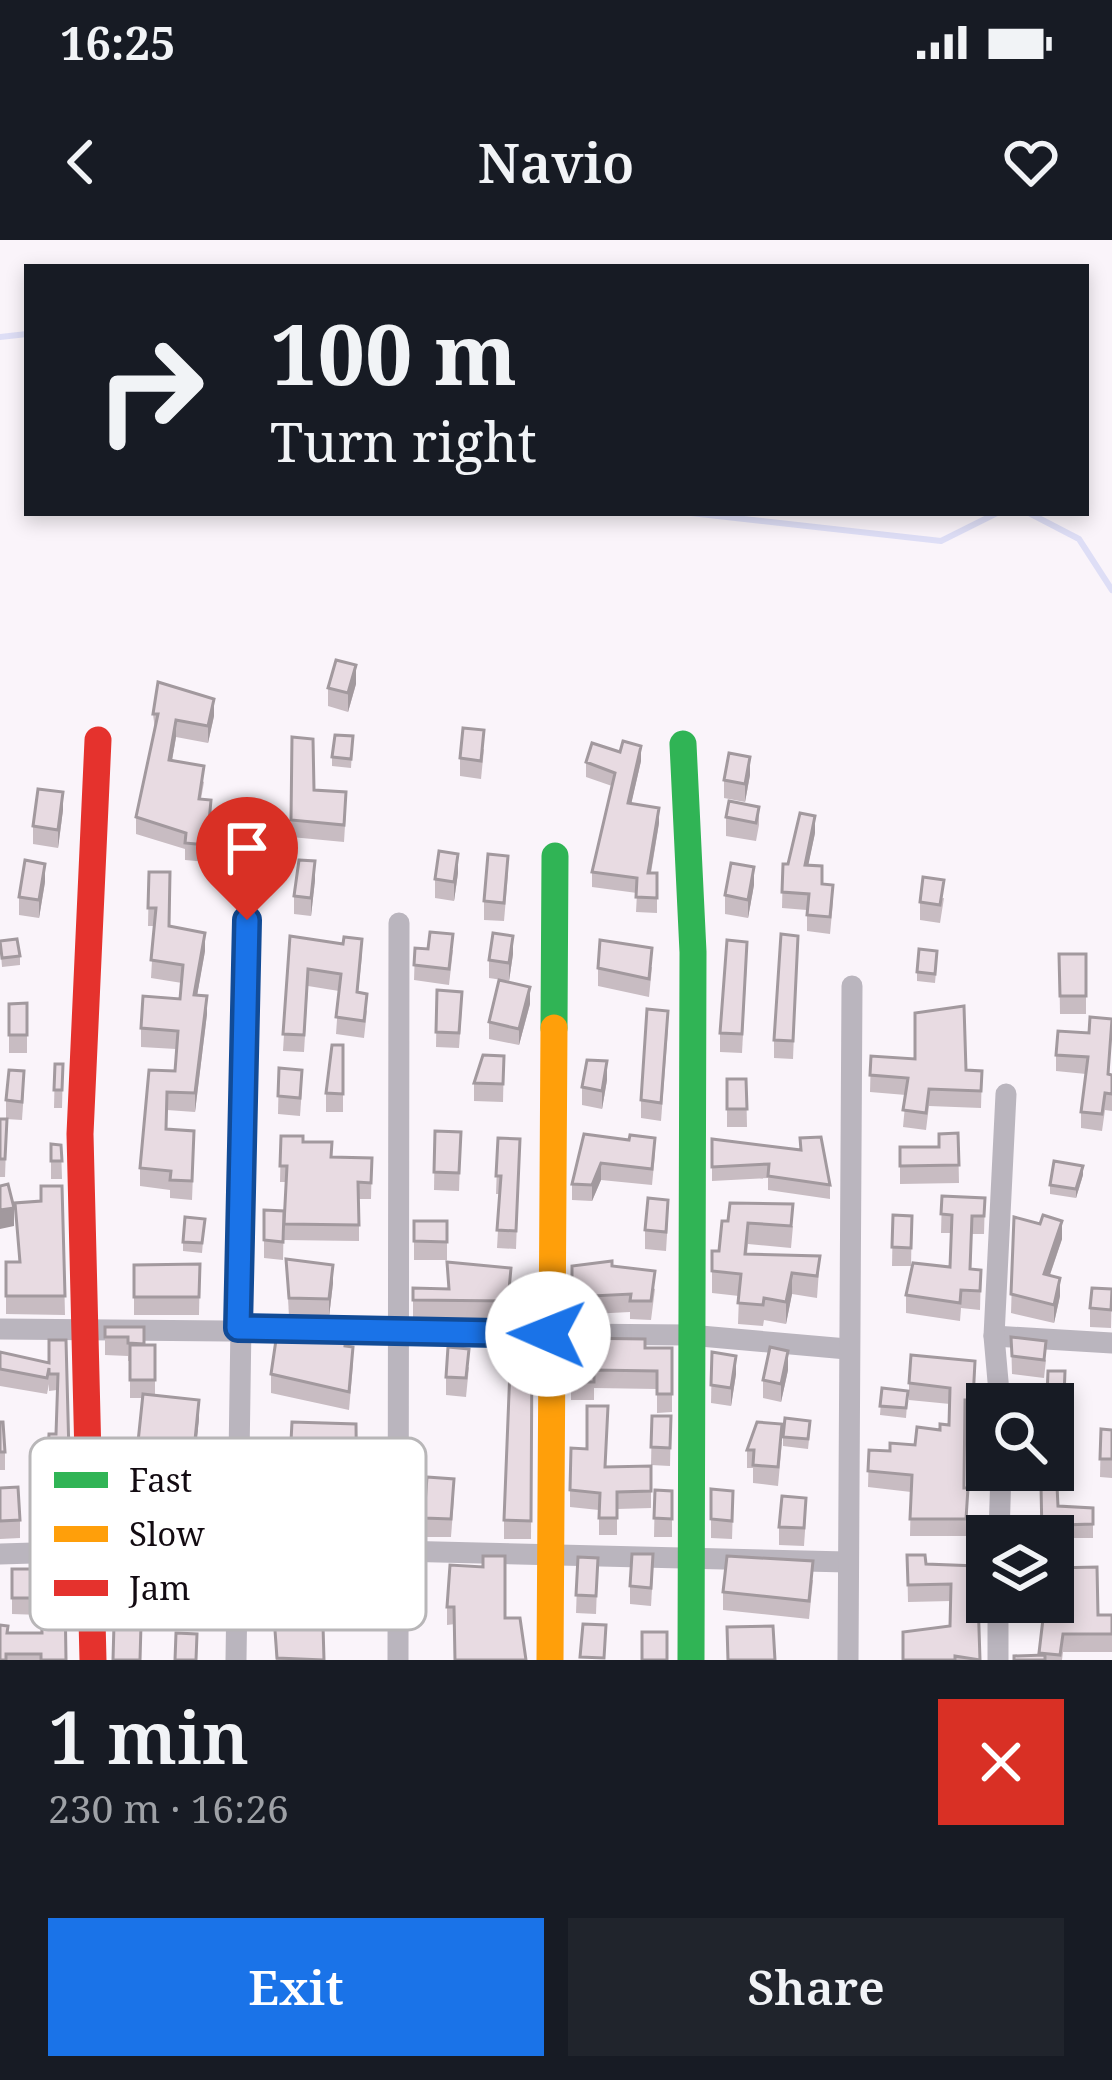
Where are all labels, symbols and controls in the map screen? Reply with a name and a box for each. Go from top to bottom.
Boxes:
text: 16:25 [60,12,175,73]
text: Navio [478,125,634,199]
icon: back [48,129,114,195]
icon: heart [998,129,1064,195]
text: 100 m [270,295,517,410]
icon: right [72,312,228,468]
text: Turn right [270,404,537,478]
pin [196,797,298,920]
icon: arrive [214,815,280,881]
position arrow [485,1271,611,1397]
map controls [966,1383,1074,1623]
button: search [966,1383,1074,1491]
legend [30,1438,426,1630]
text: Fast [129,1457,192,1502]
text: Slow [129,1511,205,1556]
button: layers [966,1515,1074,1623]
text: Jam [128,1565,191,1610]
text: 1 min [48,1687,249,1785]
button: close [938,1699,1064,1825]
text: 230 m · 16:26 [48,1781,289,1834]
button: Exit [48,1918,544,2056]
button: Share [568,1918,1064,2056]

